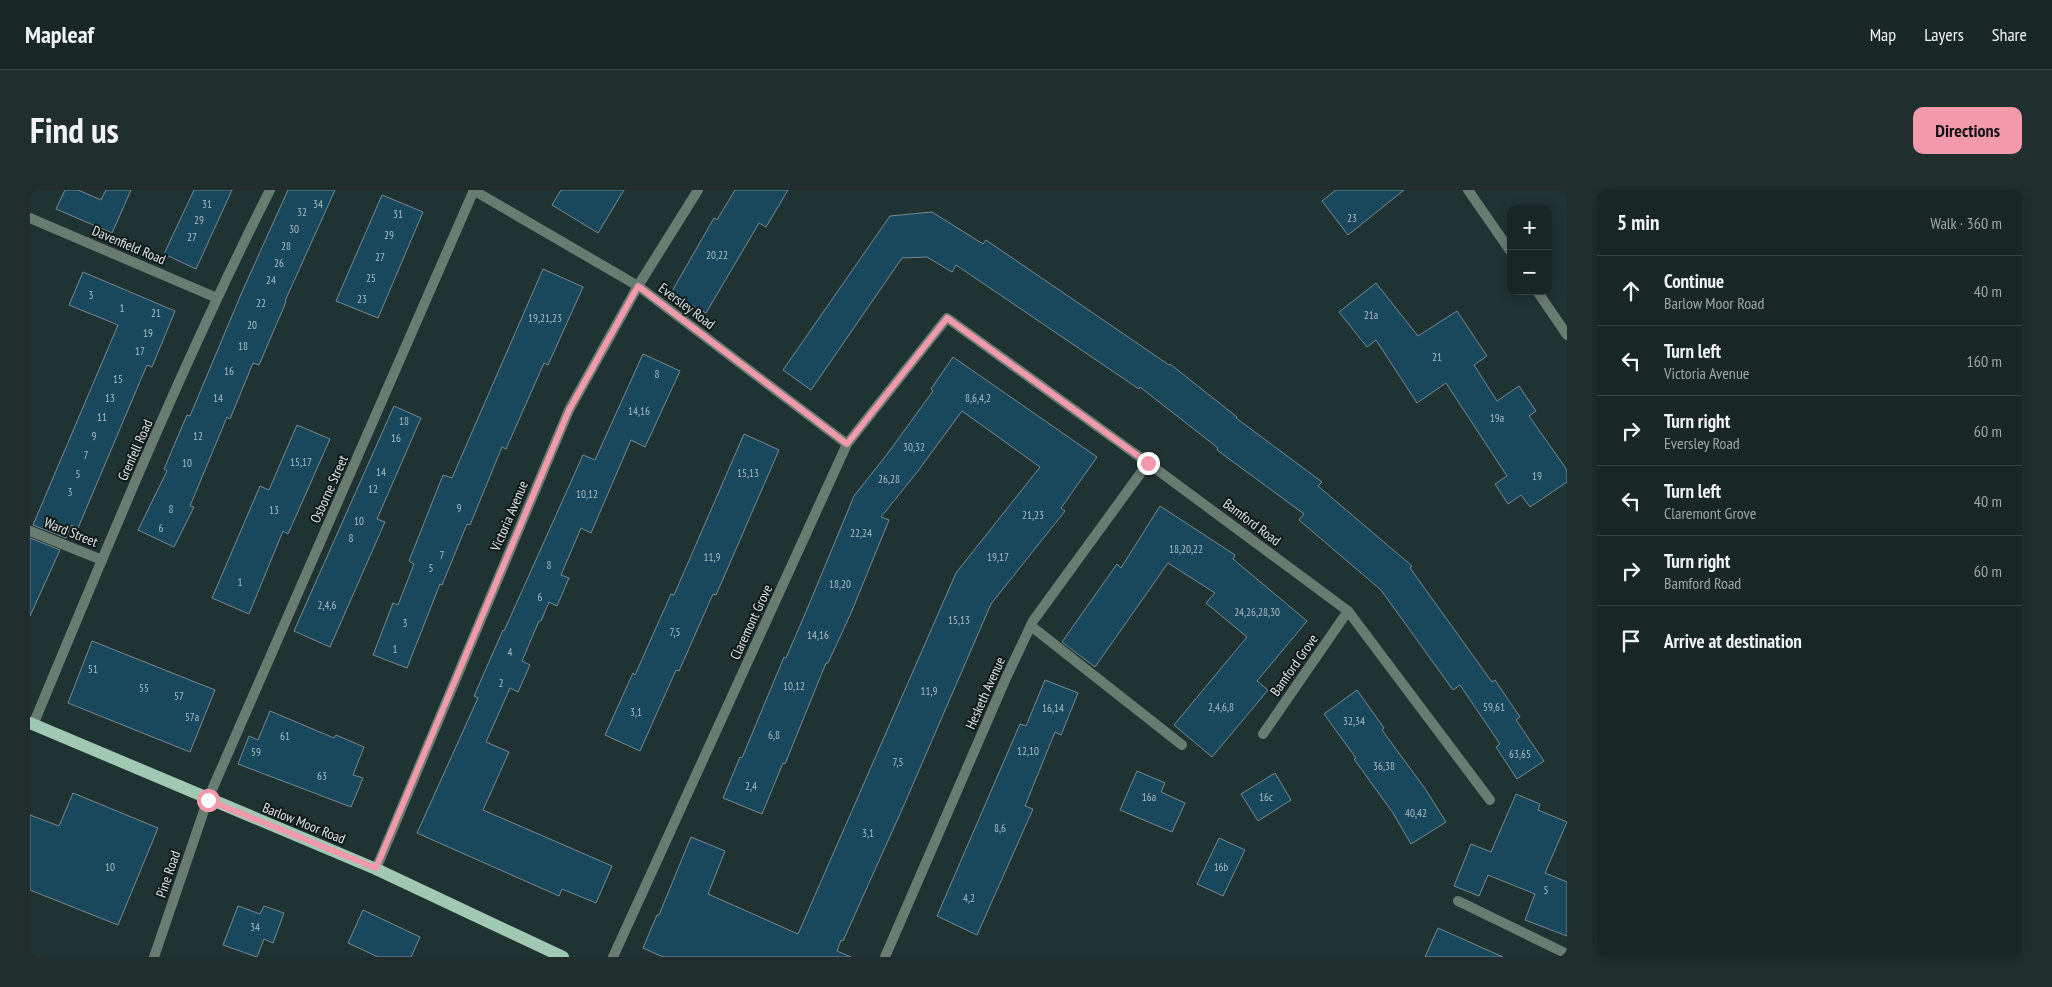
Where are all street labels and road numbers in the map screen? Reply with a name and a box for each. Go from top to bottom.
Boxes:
street label: Davenfield Road [89,221,169,269]
street label: Eversley Road [655,279,719,333]
street label: Grenfell Road [113,417,157,483]
street label: Osborne Street [306,452,352,526]
street label: Victoria Avenue [486,478,532,555]
street label: Bamford Road [1220,494,1284,550]
street label: Ward Street [41,513,101,551]
street label: Claremont Grove [726,581,776,662]
street label: Bamford Grove [1266,630,1322,699]
street label: Hesketh Avenue [961,654,1009,732]
street label: Barlow Moor Road [260,798,348,848]
street label: Pine Road [152,848,184,900]

